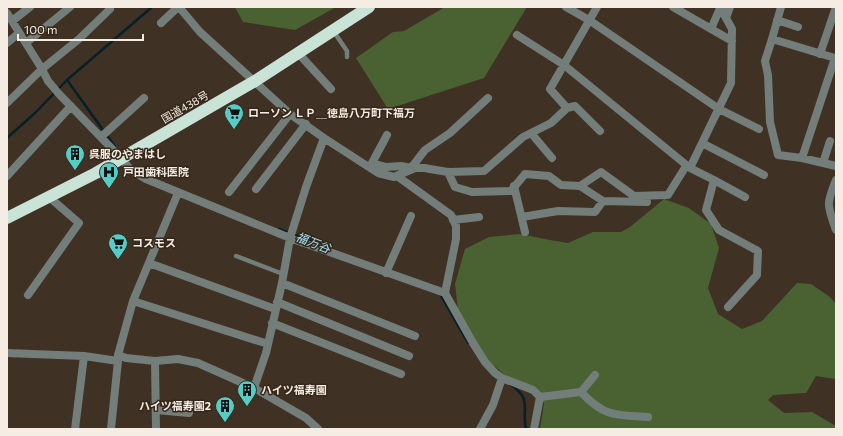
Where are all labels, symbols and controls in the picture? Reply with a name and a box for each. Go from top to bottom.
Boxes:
scale bar [18,16,143,42]
text: 100 m [24,22,58,36]
street label: 国道438号 [159,88,211,125]
supermarket icon: ローソン ＬＰ＿徳島八万町下福万 [223,102,245,130]
place label: ローソン ＬＰ＿徳島八万町下福万 [248,106,415,119]
building icon: 呉服のやまはし [64,143,86,171]
place label: 呉服のやまはし [89,147,166,160]
hospital icon: 戸田歯科医院 [98,161,120,189]
place label: 戸田歯科医院 [123,165,189,178]
water label: 福万谷 [294,229,334,255]
supermarket icon: コスモス [107,232,129,260]
place label: コスモス [132,236,176,249]
building icon: ハイツ福寿園 [236,379,258,407]
place label: ハイツ福寿園 [261,383,327,396]
building icon: ハイツ福寿園2 [214,395,236,423]
place label: ハイツ福寿園2 [139,399,211,412]

